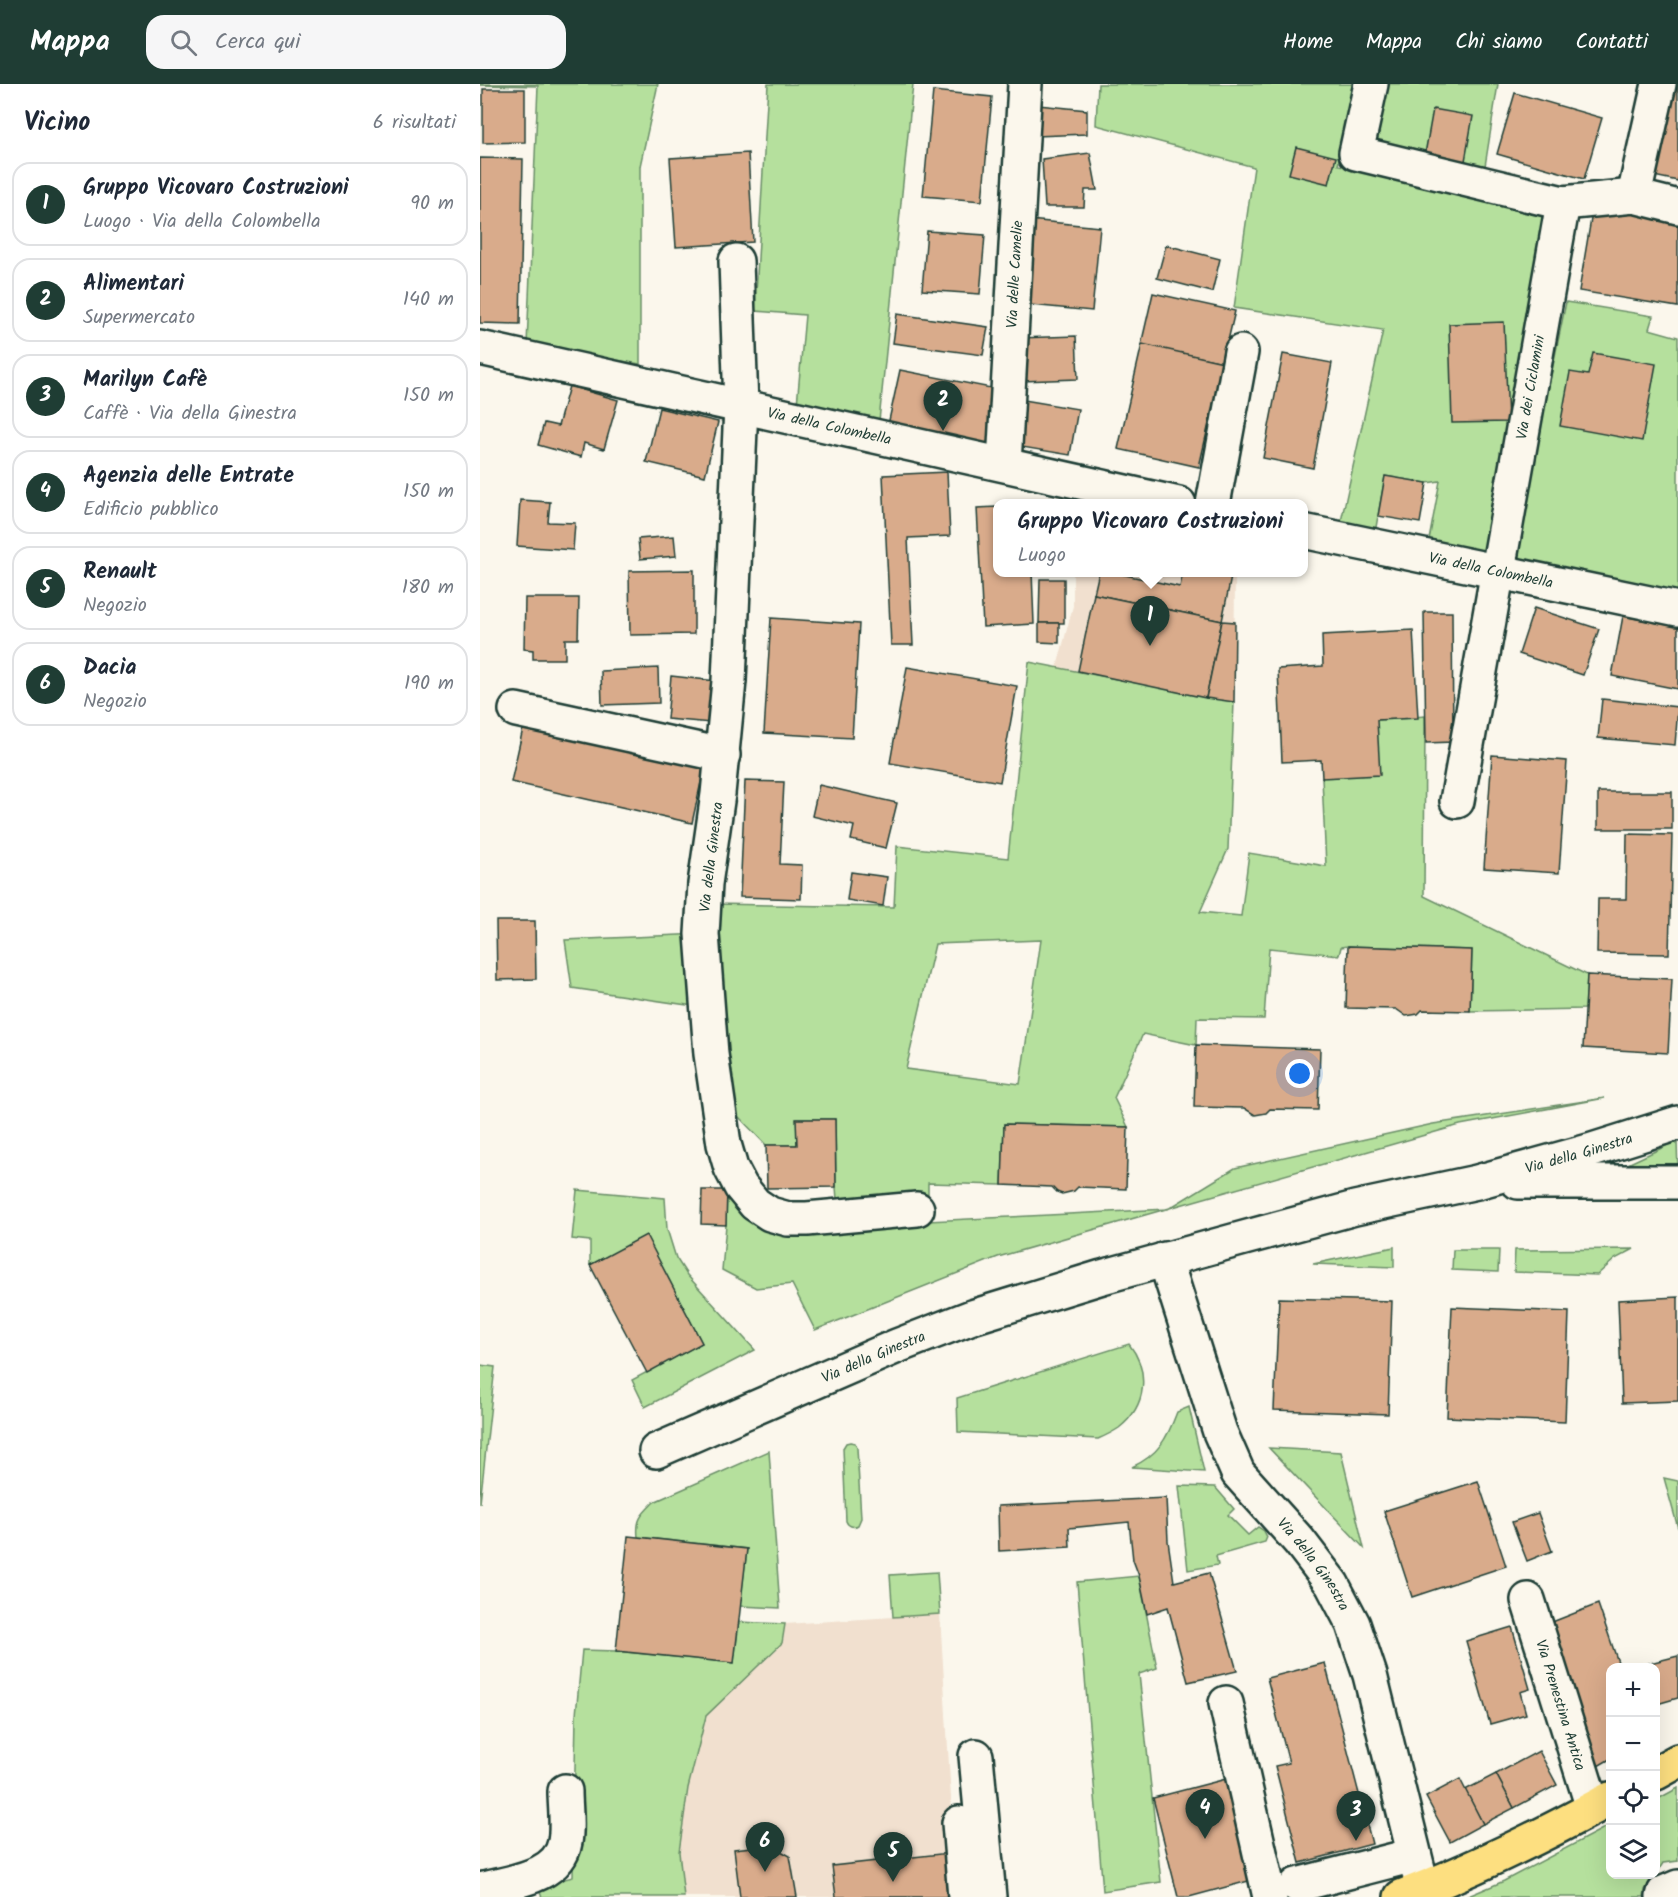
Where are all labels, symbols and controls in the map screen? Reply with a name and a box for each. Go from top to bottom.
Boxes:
search box [146,15,566,69]
text: Mappa [30,20,110,65]
text: Cerca qui [215,25,300,60]
icon: search [167,26,200,59]
text: Home [1283,26,1333,59]
text: Mappa [1366,26,1422,59]
text: Chi siamo [1455,26,1542,59]
text: Contatti [1575,26,1648,59]
text: Vicino [24,102,90,144]
text: 6 risultati [373,107,456,139]
text: Gruppo Vicovaro Costruzioni [83,171,349,206]
text: 1 [42,188,49,220]
text: 90 m [410,188,454,220]
text: Luogo · Via della Colombella [83,206,321,238]
street label: Via delle Camelie [1001,220,1030,329]
text: Alimentari [83,267,184,302]
text: 2 [40,284,51,316]
text: 140 m [403,284,454,316]
text: Supermercato [83,302,195,334]
street label: Via dei Ciclamini [1510,332,1553,442]
text: Marilyn Cafè [83,363,207,398]
text: 3 [40,380,51,412]
text: 150 m [403,380,454,412]
pin: 2 [924,382,962,431]
text: Caffè · Via della Ginestra [83,398,297,430]
street label: Via della Colombella [765,401,894,452]
text: Agenzia delle Entrate [83,459,294,494]
text: 4 [40,476,51,508]
text: 150 m [403,476,454,508]
text: Edificio pubblico [83,494,219,526]
popup [993,499,1308,577]
text: Gruppo Vicovaro Costruzioni [1018,505,1283,540]
text: Luogo [1018,540,1066,572]
street label: Via della Colombella [1426,546,1555,596]
text: Renault [83,555,157,590]
text: 5 [40,572,51,604]
text: 180 m [402,572,454,604]
text: Negozio [83,590,147,622]
pin: 1 [1130,596,1170,646]
text: Dacia [83,651,137,686]
text: 6 [40,668,51,700]
text: 190 m [404,668,454,700]
text: Negozio [83,686,147,718]
street label: Via della Ginestra [693,801,731,914]
your location [1285,1059,1314,1088]
street label: Via della Ginestra [1522,1127,1636,1181]
street label: Via della Ginestra [818,1325,929,1390]
street label: Via della Ginestra [1270,1513,1355,1615]
street label: Via Prenestina Antica [1528,1637,1592,1774]
map controls [1606,1663,1660,1879]
button: + [1606,1663,1660,1717]
button: − [1606,1717,1660,1771]
button: locate [1606,1771,1660,1825]
pin: 4 [1186,1790,1224,1839]
pin: 3 [1336,1792,1376,1841]
pin: 6 [746,1822,784,1872]
button: layers [1606,1825,1660,1879]
pin: 5 [874,1832,912,1882]

